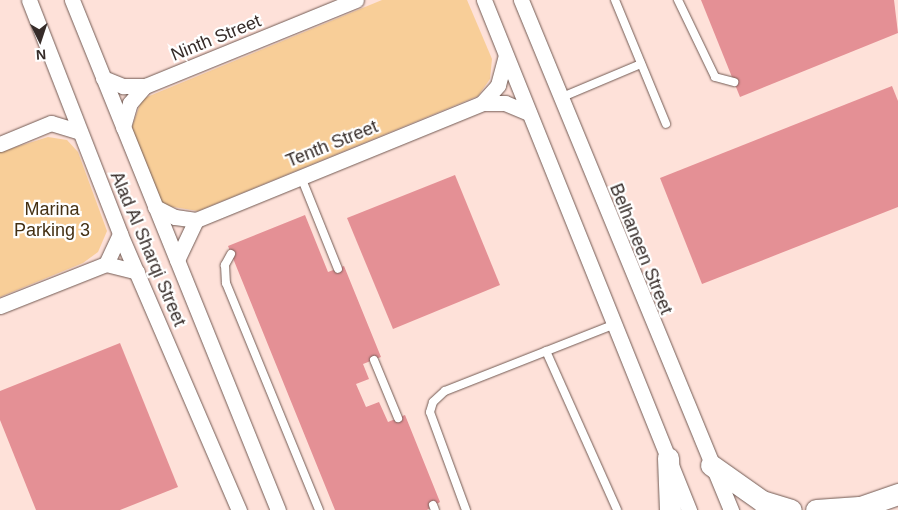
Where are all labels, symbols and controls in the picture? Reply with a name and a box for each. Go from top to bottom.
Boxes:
street label: Ninth Street [168,10,264,66]
north arrow [15,15,65,65]
text: N [35,47,47,63]
street label: Tenth Street [283,116,381,172]
street label: Alad Al Sharqi Street [105,168,191,330]
street label: Belhaneen Street [605,180,677,318]
park label: Marina Parking 3 [14,199,90,242]

